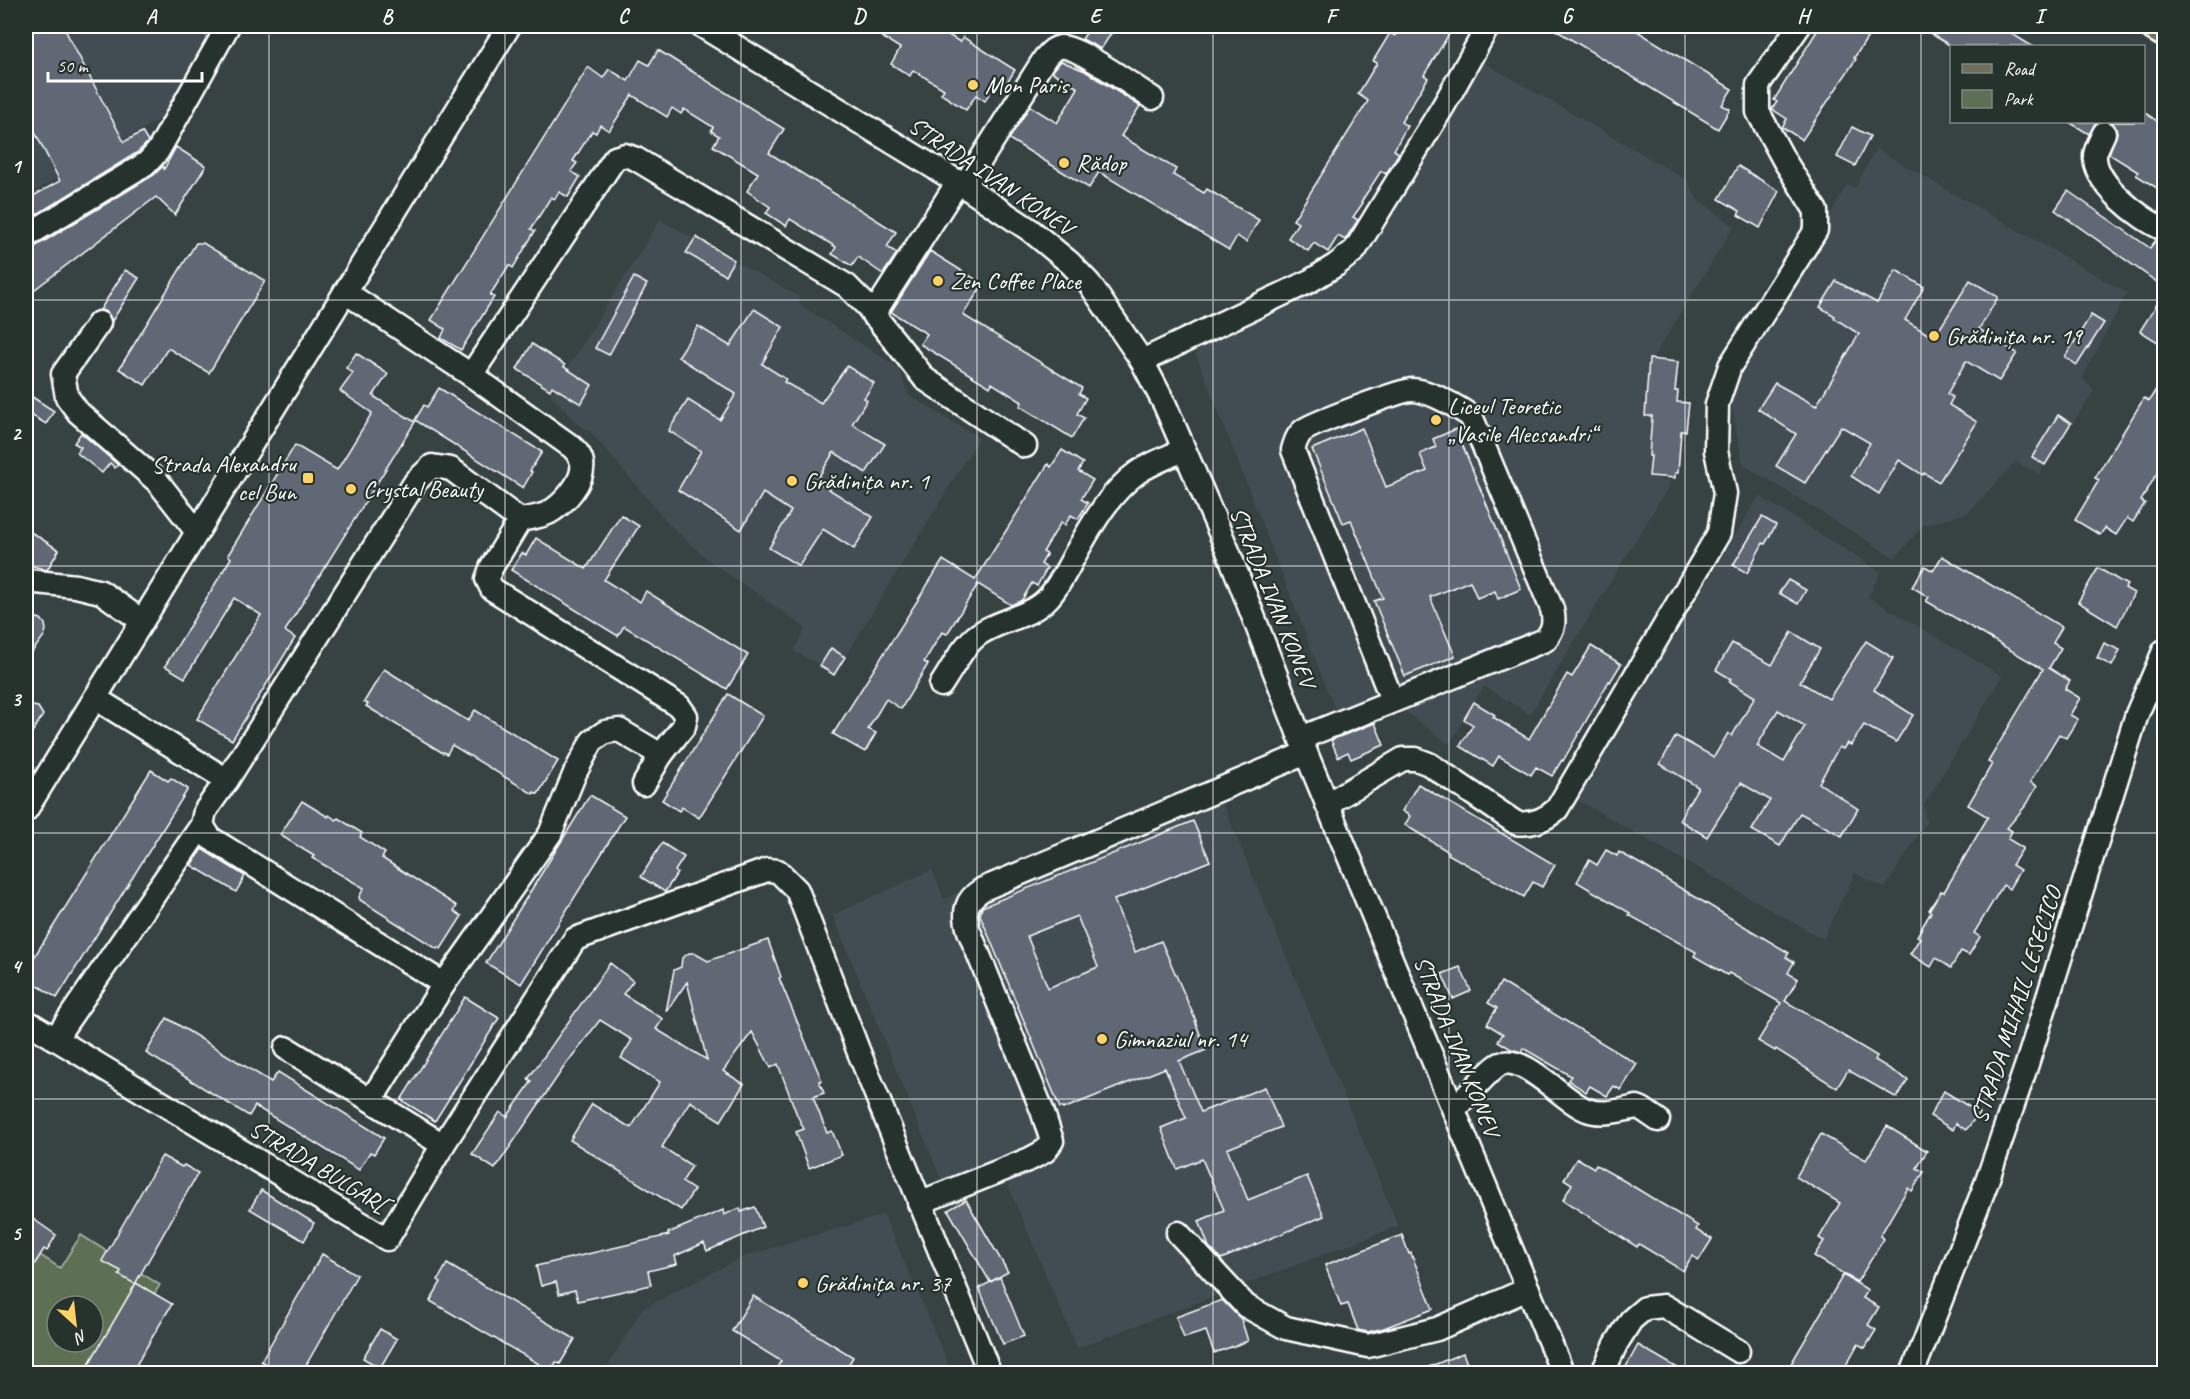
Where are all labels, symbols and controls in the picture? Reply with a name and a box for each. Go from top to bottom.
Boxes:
text: A [146,4,158,29]
text: B [382,4,394,29]
text: C [618,4,630,29]
text: D [853,4,867,29]
text: E [1090,4,1104,29]
text: F [1326,4,1340,29]
text: G [1562,4,1575,29]
text: H [1797,4,1812,29]
text: I [2035,4,2048,29]
scale bar [48,45,202,83]
legend [1950,45,2145,123]
text: 50 m [57,55,90,77]
text: Road [2004,58,2037,80]
place label: Mon Paris [985,70,1070,100]
marker: Mon Paris [966,78,980,92]
text: Park [2004,88,2034,110]
street label: STRADA IVAN KONEV [903,110,1082,244]
place label: Rădop [1076,148,1128,178]
text: 1 [12,154,23,179]
marker: Rădop [1057,156,1071,170]
place label: Zen Coffee Place [950,266,1083,296]
marker: Zen Coffee Place [931,274,945,288]
place label: Grădinița nr. 19 [1946,321,2084,351]
marker: Grădinița nr. 19 [1927,329,1941,343]
place label: Liceul Teoretic „Vasile Alecsandri“ [1448,391,1601,449]
marker: Liceul Teoretic „Vasile Alecsandri“ [1429,413,1443,427]
text: 2 [12,421,23,446]
place label: Strada Alexandru cel Bun [152,449,298,507]
place label: Grădinița nr. 1 [804,466,930,496]
marker: Strada Alexandru cel Bun [301,471,315,485]
place label: Crystal Beauty [363,474,485,504]
marker: Grădinița nr. 1 [785,474,799,488]
marker: Crystal Beauty [344,482,358,496]
street label: STRADA IVAN KONEV [1223,503,1324,695]
text: 3 [12,687,23,712]
street label: STRADA MIHAIL LESECICO [1964,880,2069,1127]
street label: STRADA IVAN KONEV [1407,952,1508,1144]
text: 4 [12,954,24,979]
place label: Gimnaziul nr. 14 [1114,1024,1249,1054]
marker: Gimnaziul nr. 14 [1095,1032,1109,1046]
street label: STRADA BULGAR[ [244,1113,399,1223]
text: 5 [12,1221,23,1246]
place label: Grădinița nr. 37 [815,1268,952,1298]
marker: Grădinița nr. 37 [796,1276,810,1290]
north arrow [45,1294,105,1354]
text: N [70,1325,90,1349]

